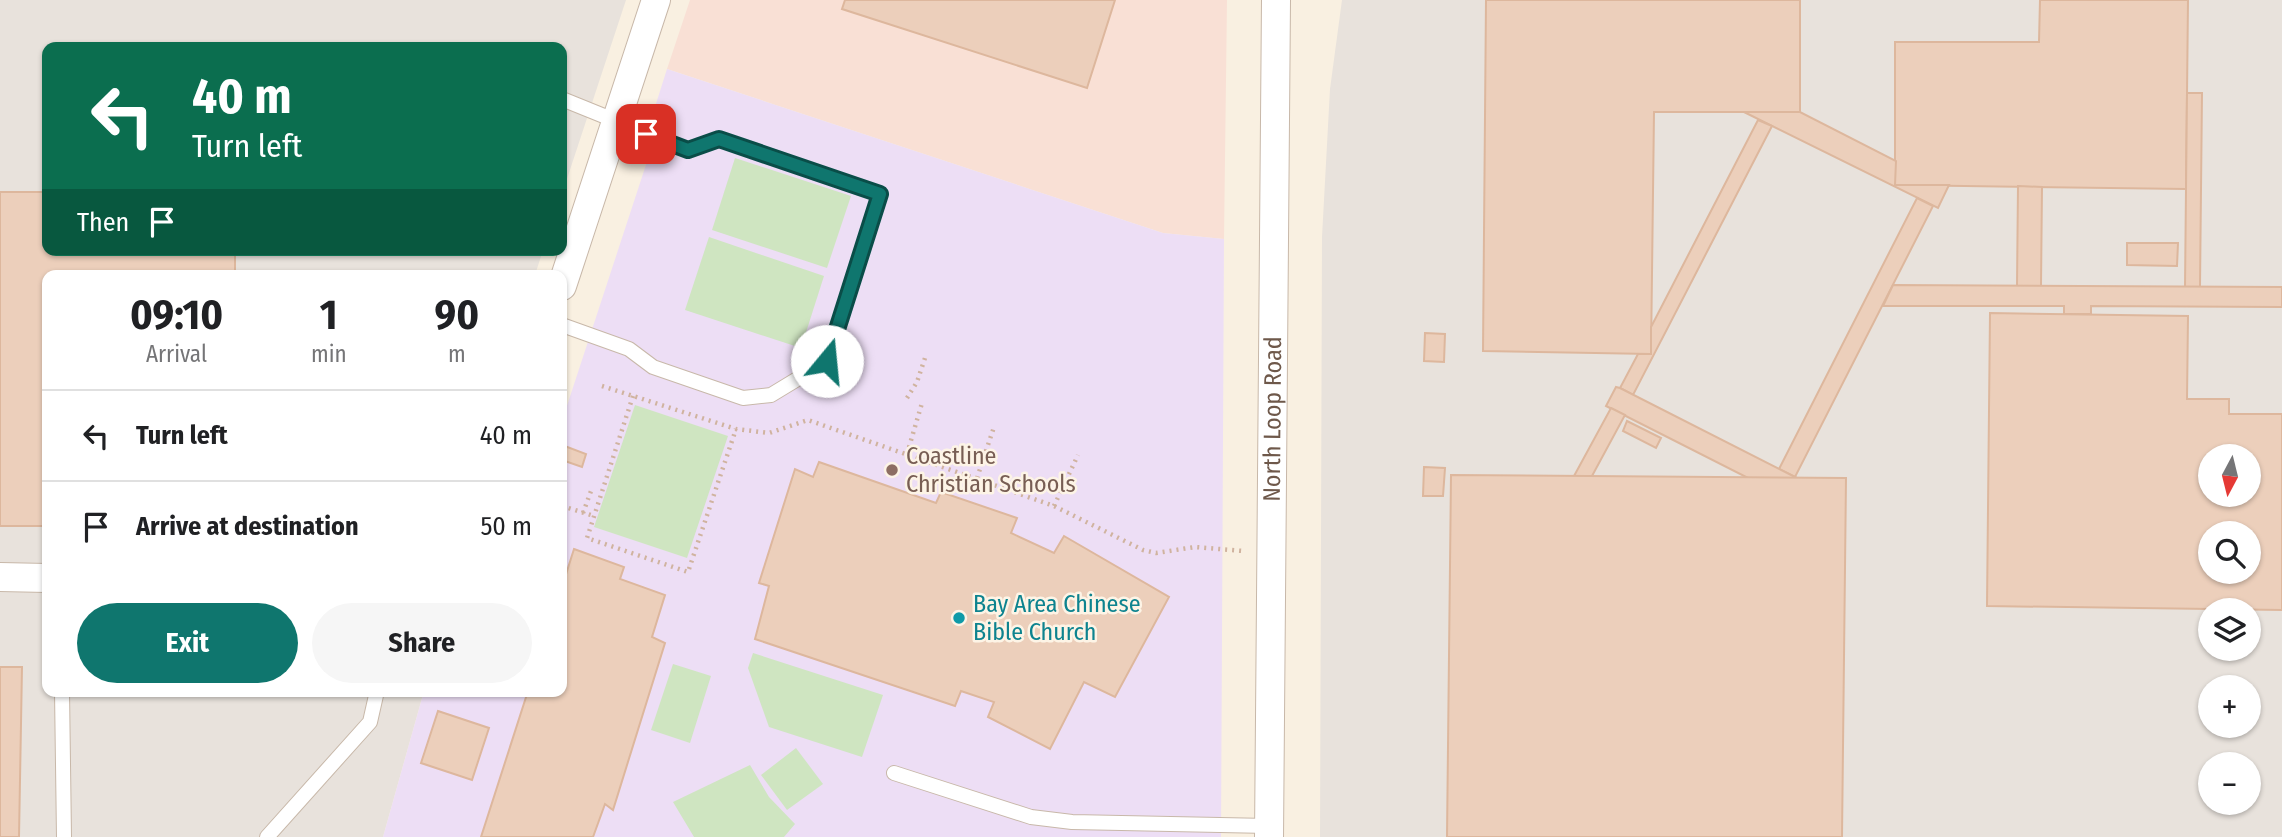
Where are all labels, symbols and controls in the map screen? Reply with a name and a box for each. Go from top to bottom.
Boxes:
text: 40 m [192,67,292,126]
icon: left [77,70,168,161]
pin [616,104,676,164]
icon: arrive [627,115,665,153]
text: Turn left [192,127,302,165]
icon: arrive [143,203,181,241]
text: Then [77,207,129,238]
text: 09:10 [130,290,223,340]
text: 1 [320,290,338,340]
text: 90 [434,290,479,340]
position arrow [790,324,864,398]
street label: North Loop Road [1258,336,1287,502]
text: Arrival [146,340,207,368]
text: min [311,340,347,368]
text: m [448,340,466,368]
icon: left [77,417,115,455]
text: Turn left [136,420,228,451]
text: 40 m [480,420,532,451]
place label: Coastline Christian Schools [906,442,1076,498]
north arrow [2198,444,2261,508]
map controls [2198,444,2261,815]
marker: Coastline Christian Schools [884,462,900,478]
icon: arrive [77,508,115,546]
text: Arrive at destination [136,511,359,542]
text: 50 m [480,511,532,542]
button: search [2198,521,2261,584]
place label: Bay Area Chinese Bible Church [973,590,1141,646]
button: layers [2198,598,2261,661]
button: Exit [77,603,298,683]
button: Share [312,603,532,683]
marker: Bay Area Chinese Bible Church [951,610,967,626]
button: + [2198,675,2261,738]
button: − [2198,752,2261,815]

